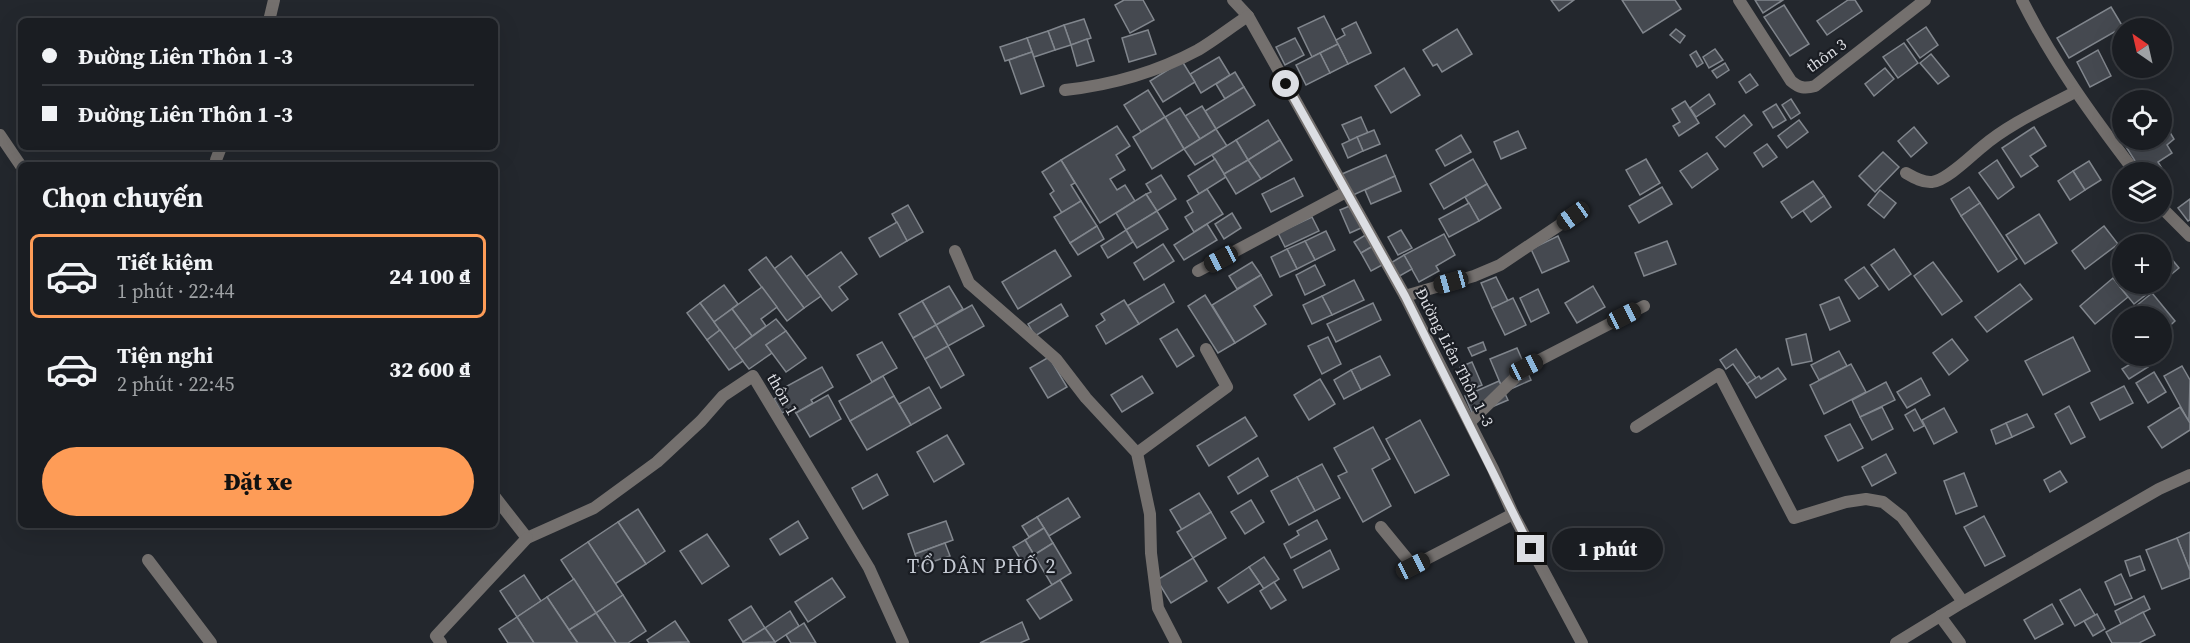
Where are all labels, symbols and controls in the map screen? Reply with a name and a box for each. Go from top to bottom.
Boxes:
north arrow [2112,18,2172,78]
map controls [2112,18,2172,366]
street label: thôn 3 [1801,33,1851,77]
text: Đường Liên Thôn 1 -3 [78,41,293,71]
route start [1272,70,1299,97]
button: locate [2112,90,2172,150]
text: Đường Liên Thôn 1 -3 [78,99,293,129]
button: layers [2112,162,2172,222]
text: Chọn chuyến [42,179,203,216]
car [1553,198,1593,234]
button: + [2112,234,2172,294]
car [1201,243,1241,275]
text: Tiết kiệm [117,247,213,277]
icon: car [45,249,99,303]
text: 24 100 ₫ [389,261,471,291]
car [1431,268,1471,296]
text: 1 phút · 22:44 [117,277,235,305]
street label: Đường Liên Thôn 1 -3 [1410,284,1500,430]
car [1604,300,1644,332]
button: − [2112,306,2172,366]
text: Tiện nghi [117,340,213,370]
icon: car [45,342,99,396]
car [1506,351,1546,383]
text: 32 600 ₫ [389,354,471,384]
street label: thôn 1 [762,369,804,419]
text: 2 phút · 22:45 [117,370,235,398]
button: Đặt xe [42,447,474,516]
callout: 1 phút [1552,528,1663,570]
route end [1517,535,1544,562]
text: 1 phút [1578,535,1637,563]
car [1393,550,1433,582]
district label: TỔ DÂN PHỐ 2 [907,552,1057,580]

